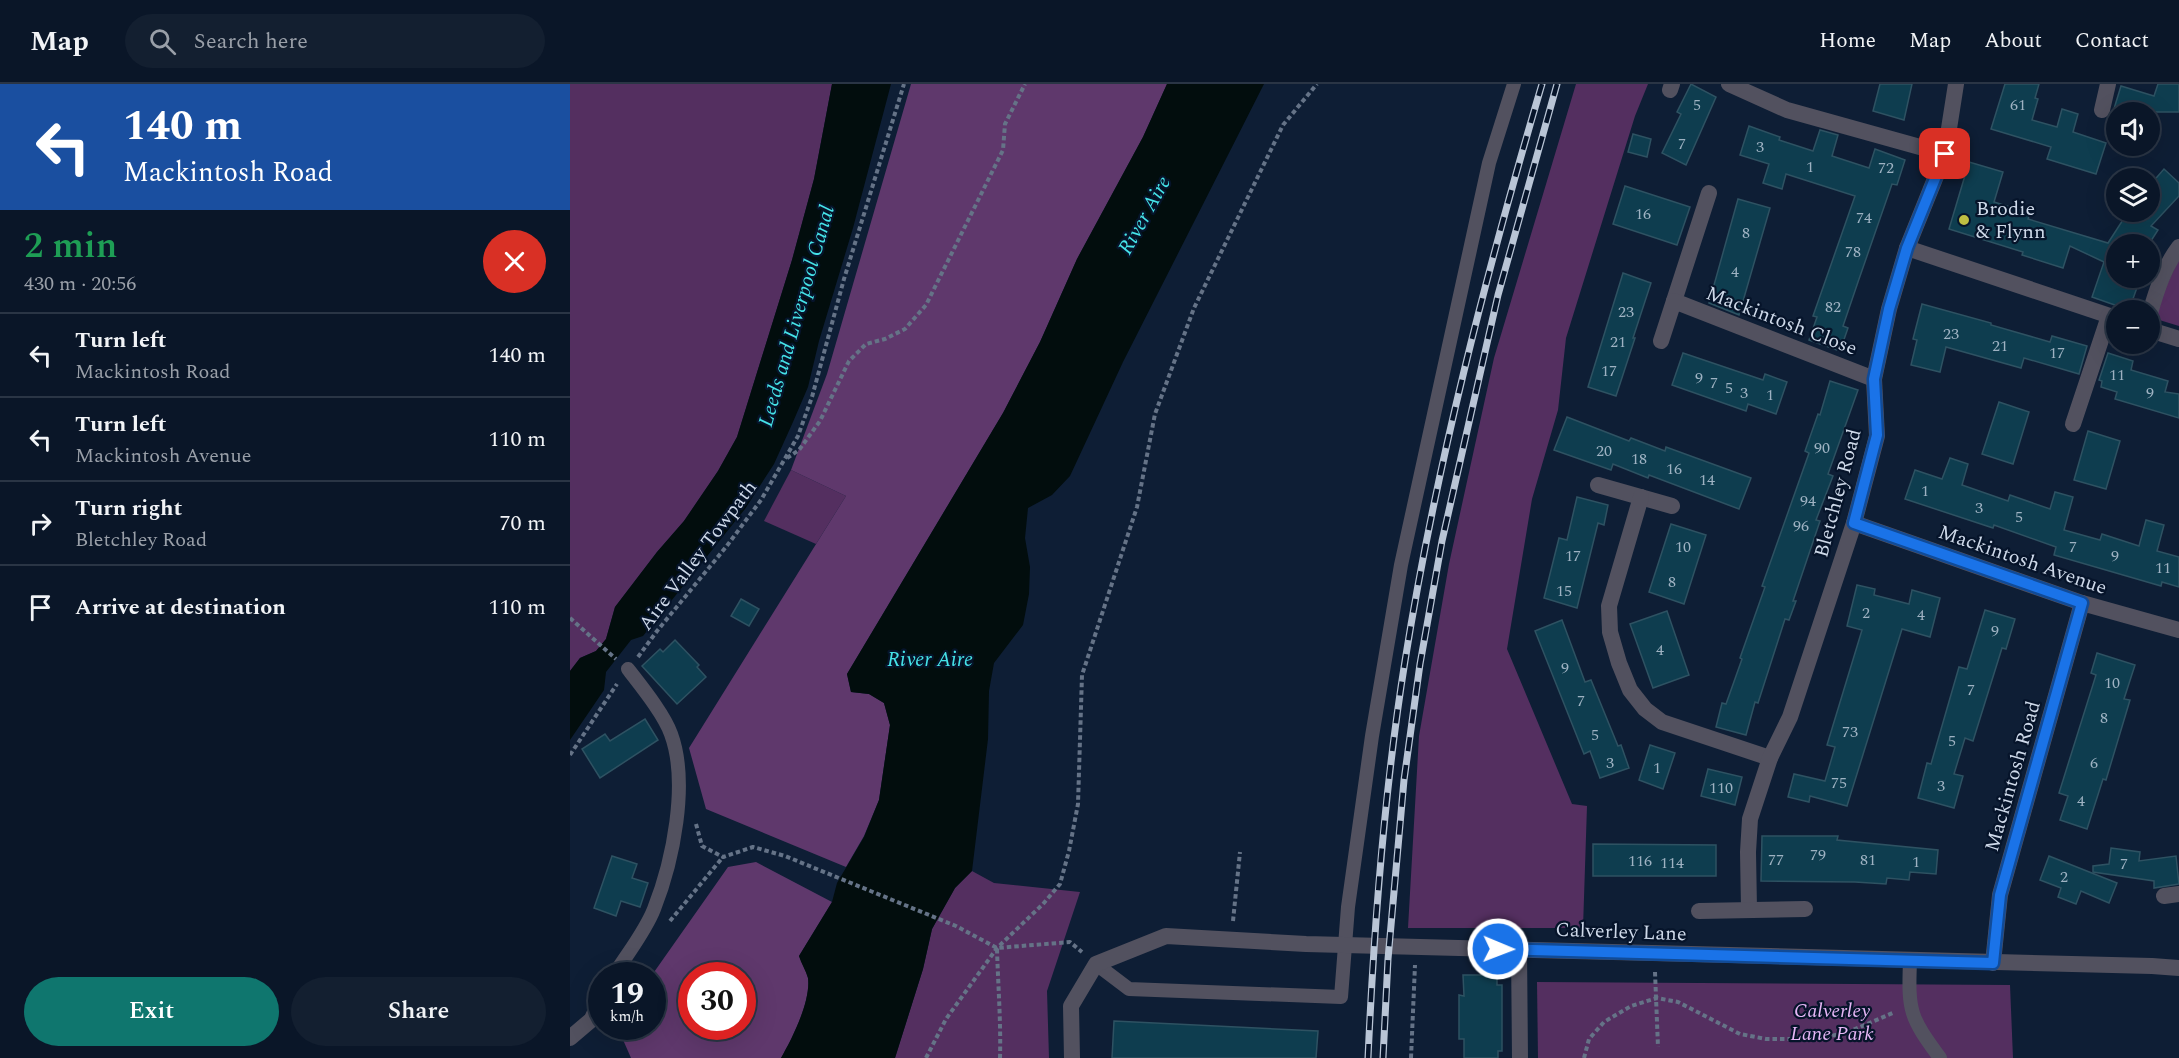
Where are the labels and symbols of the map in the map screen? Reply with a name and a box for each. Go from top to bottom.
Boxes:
house number: 5 [1693,93,1701,117]
house number: 61 [2010,93,2026,117]
pin [1919,128,1970,179]
house number: 7 [1678,132,1686,156]
house number: 3 [1756,135,1764,159]
house number: 1 [1806,155,1814,179]
house number: 72 [1878,156,1894,180]
water label: River Aire [1110,170,1180,261]
place label: Brodie & Flynn [1976,194,2046,247]
water label: Leeds and Liverpool Canal [750,201,844,431]
house number: 16 [1635,202,1651,226]
house number: 74 [1856,206,1872,230]
marker: Brodie & Flynn [1957,213,1971,227]
house number: 8 [1742,221,1750,245]
house number: 78 [1845,240,1861,264]
house number: 4 [1731,260,1739,284]
street label: Mackintosh Close [1702,278,1862,364]
house number: 82 [1825,295,1841,319]
house number: 23 [1618,300,1634,324]
house number: 23 [1943,322,1959,346]
house number: 21 [1610,330,1626,354]
house number: 21 [1992,334,2008,358]
house number: 17 [2049,341,2065,365]
house number: 17 [1601,359,1617,383]
house number: 11 [2109,363,2125,387]
house number: 9 [1695,366,1703,390]
house number: 7 [1710,371,1718,395]
house number: 5 [1725,376,1733,400]
house number: 3 [1740,381,1748,405]
house number: 9 [2146,381,2154,405]
house number: 1 [1766,383,1774,407]
street label: Bletchley Road [1806,426,1870,561]
house number: 90 [1814,436,1830,460]
house number: 20 [1596,439,1612,463]
house number: 18 [1631,447,1647,471]
house number: 16 [1666,457,1682,481]
house number: 14 [1699,468,1715,492]
street label: Aire Valley Towpath [631,474,764,637]
house number: 1 [1921,479,1929,503]
house number: 94 [1800,489,1816,513]
house number: 3 [1975,496,1983,520]
house number: 5 [2015,505,2023,529]
house number: 96 [1793,514,1809,538]
street label: Mackintosh Avenue [1934,517,2111,603]
house number: 10 [1675,535,1691,559]
house number: 7 [2069,535,2077,559]
house number: 17 [1565,544,1581,568]
house number: 9 [2111,544,2119,568]
house number: 11 [2155,556,2171,580]
house number: 8 [1668,570,1676,594]
house number: 15 [1556,579,1572,603]
house number: 2 [1862,601,1870,625]
house number: 4 [1917,603,1925,627]
house number: 9 [1991,619,1999,643]
house number: 4 [1656,638,1664,662]
water label: River Aire [887,644,973,676]
house number: 9 [1561,656,1569,680]
house number: 10 [2104,671,2120,695]
house number: 7 [1967,678,1975,702]
house number: 7 [1577,689,1585,713]
street label: Mackintosh Road [1977,697,2049,855]
house number: 8 [2100,706,2108,730]
house number: 73 [1842,720,1858,744]
house number: 5 [1591,723,1599,747]
house number: 5 [1948,729,1956,753]
house number: 3 [1606,751,1614,775]
house number: 6 [2090,751,2098,775]
house number: 1 [1653,756,1661,780]
house number: 75 [1831,771,1847,795]
house number: 3 [1937,774,1945,798]
house number: 110 [1709,776,1733,800]
house number: 4 [2077,789,2085,813]
house number: 79 [1810,843,1826,867]
house number: 77 [1768,848,1784,872]
house number: 81 [1860,848,1876,872]
house number: 116 [1628,849,1652,873]
house number: 1 [1912,850,1920,874]
house number: 114 [1660,851,1684,875]
house number: 7 [2120,852,2128,876]
house number: 2 [2060,865,2068,889]
street label: Calverley Lane [1555,915,1687,949]
position arrow [1466,917,1530,981]
speed limit sign: 30 [678,962,756,1040]
park label: Calverley Lane Park [1790,996,1875,1049]

